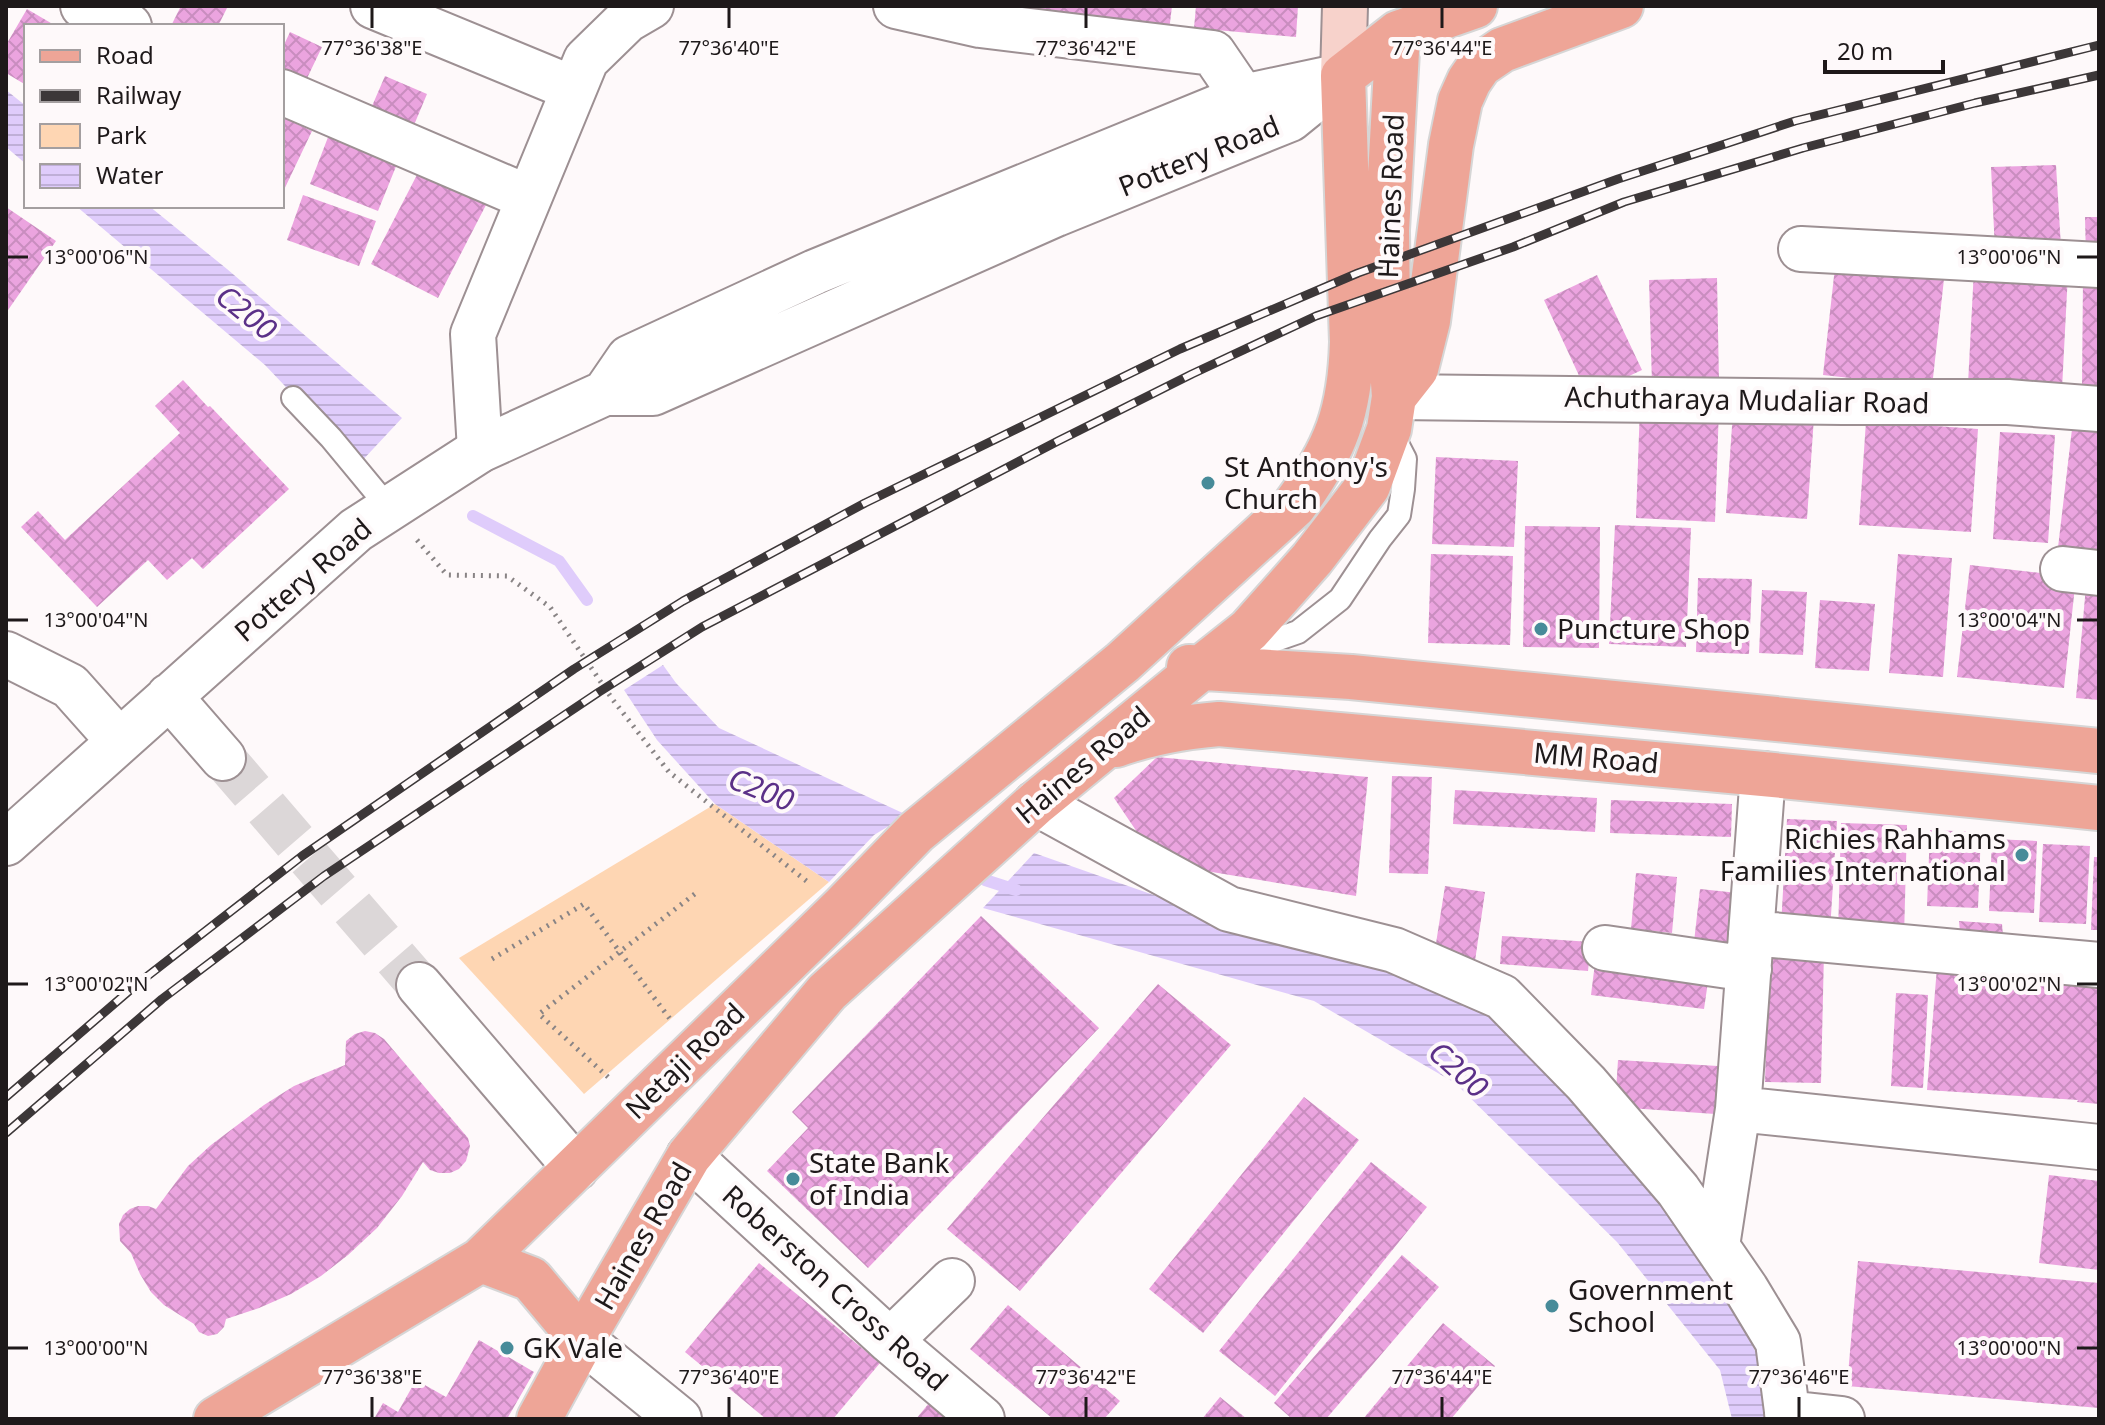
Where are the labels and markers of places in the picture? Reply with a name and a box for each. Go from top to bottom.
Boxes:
place label: St Anthony's Church [1224,447,1388,517]
marker: St Anthony's Church [1199,474,1217,492]
place label: Puncture Shop [1557,609,1750,647]
marker: Puncture Shop [1532,620,1550,638]
place label: Richies Rahhams Families International [1720,819,2006,889]
marker: Richies Rahhams Families International [2013,846,2031,864]
place label: State Bank of India [809,1143,950,1213]
marker: State Bank of India [784,1170,802,1188]
place label: Government School [1568,1270,1733,1340]
marker: Government School [1543,1297,1561,1315]
place label: GK Vale [523,1328,623,1366]
marker: GK Vale [498,1339,516,1357]

